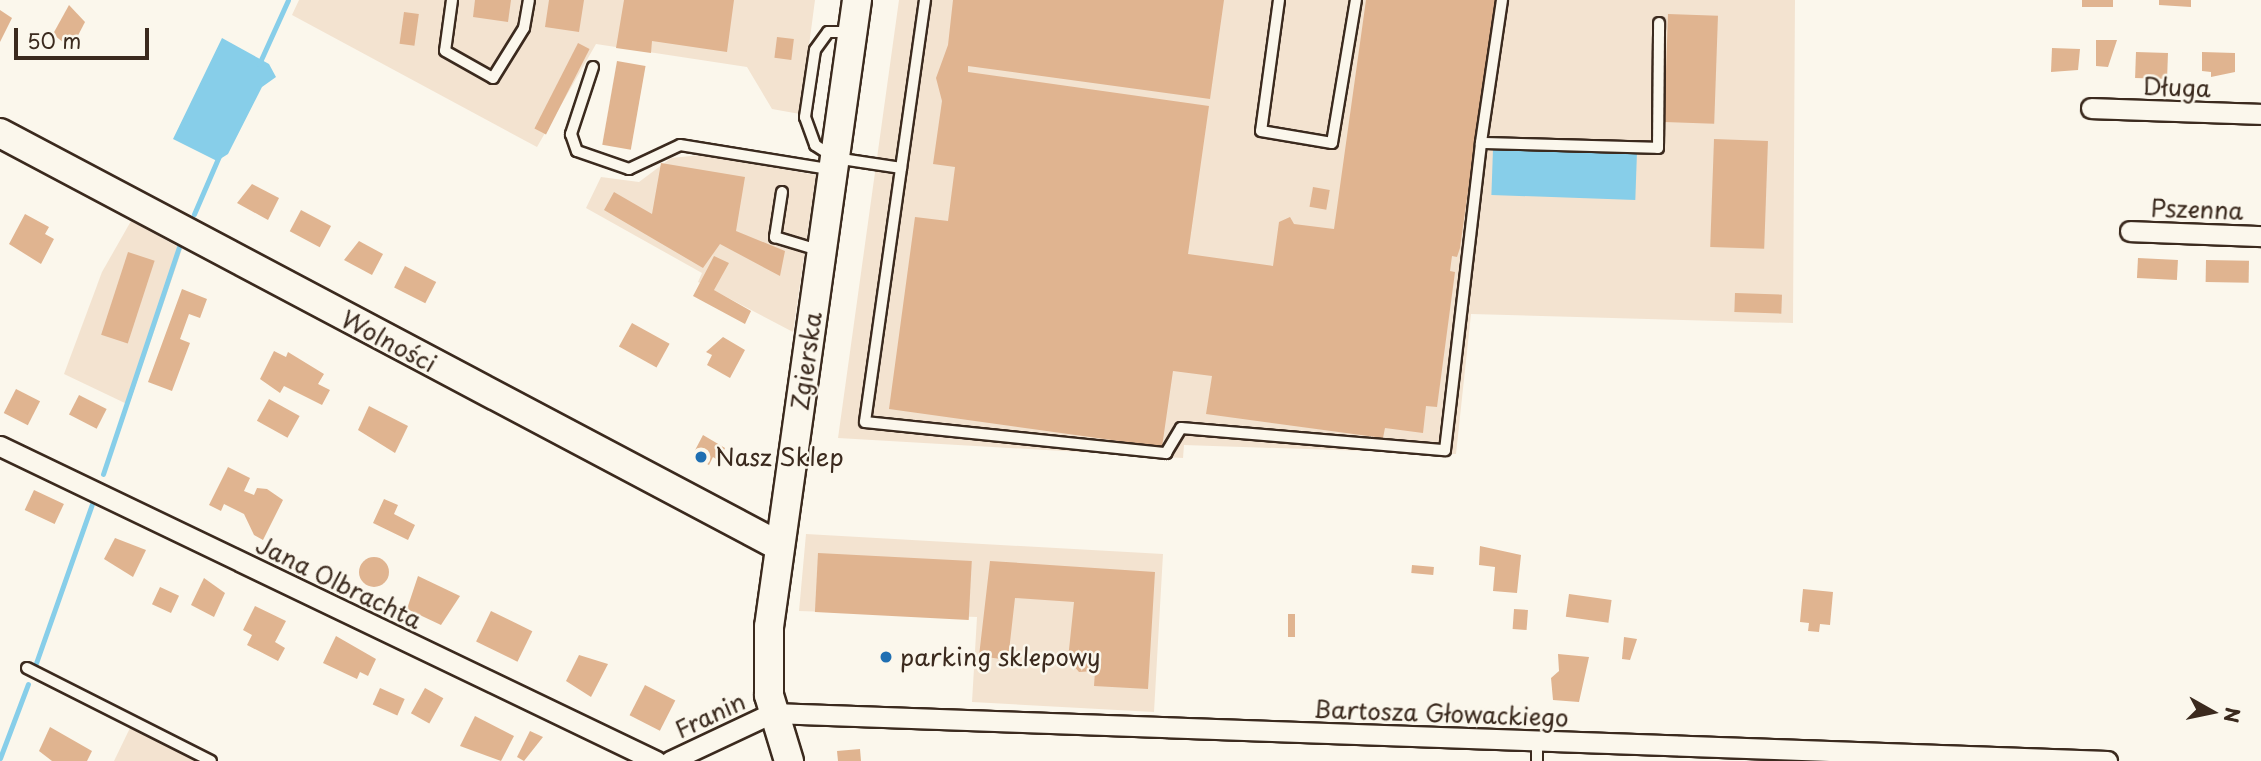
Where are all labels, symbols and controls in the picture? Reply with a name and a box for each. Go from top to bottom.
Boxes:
scale bar [18,14,152,58]
text: 50 m [27,24,81,56]
street label: Długa [2143,71,2211,103]
street label: Pszenna [2150,193,2244,225]
street label: Wolności [337,304,441,378]
street label: Zgierska [785,310,827,412]
place label: Nasz Sklep [715,443,844,471]
marker: Nasz Sklep [693,449,709,465]
street label: Jana Olbrachta [252,529,426,635]
place label: parking sklepowy [900,643,1101,671]
marker: parking sklepowy [878,649,894,665]
north arrow [2177,677,2247,747]
street label: Franin [670,686,750,744]
street label: Bartosza Głowackiego [1313,694,1569,732]
text: N [2218,706,2248,725]

